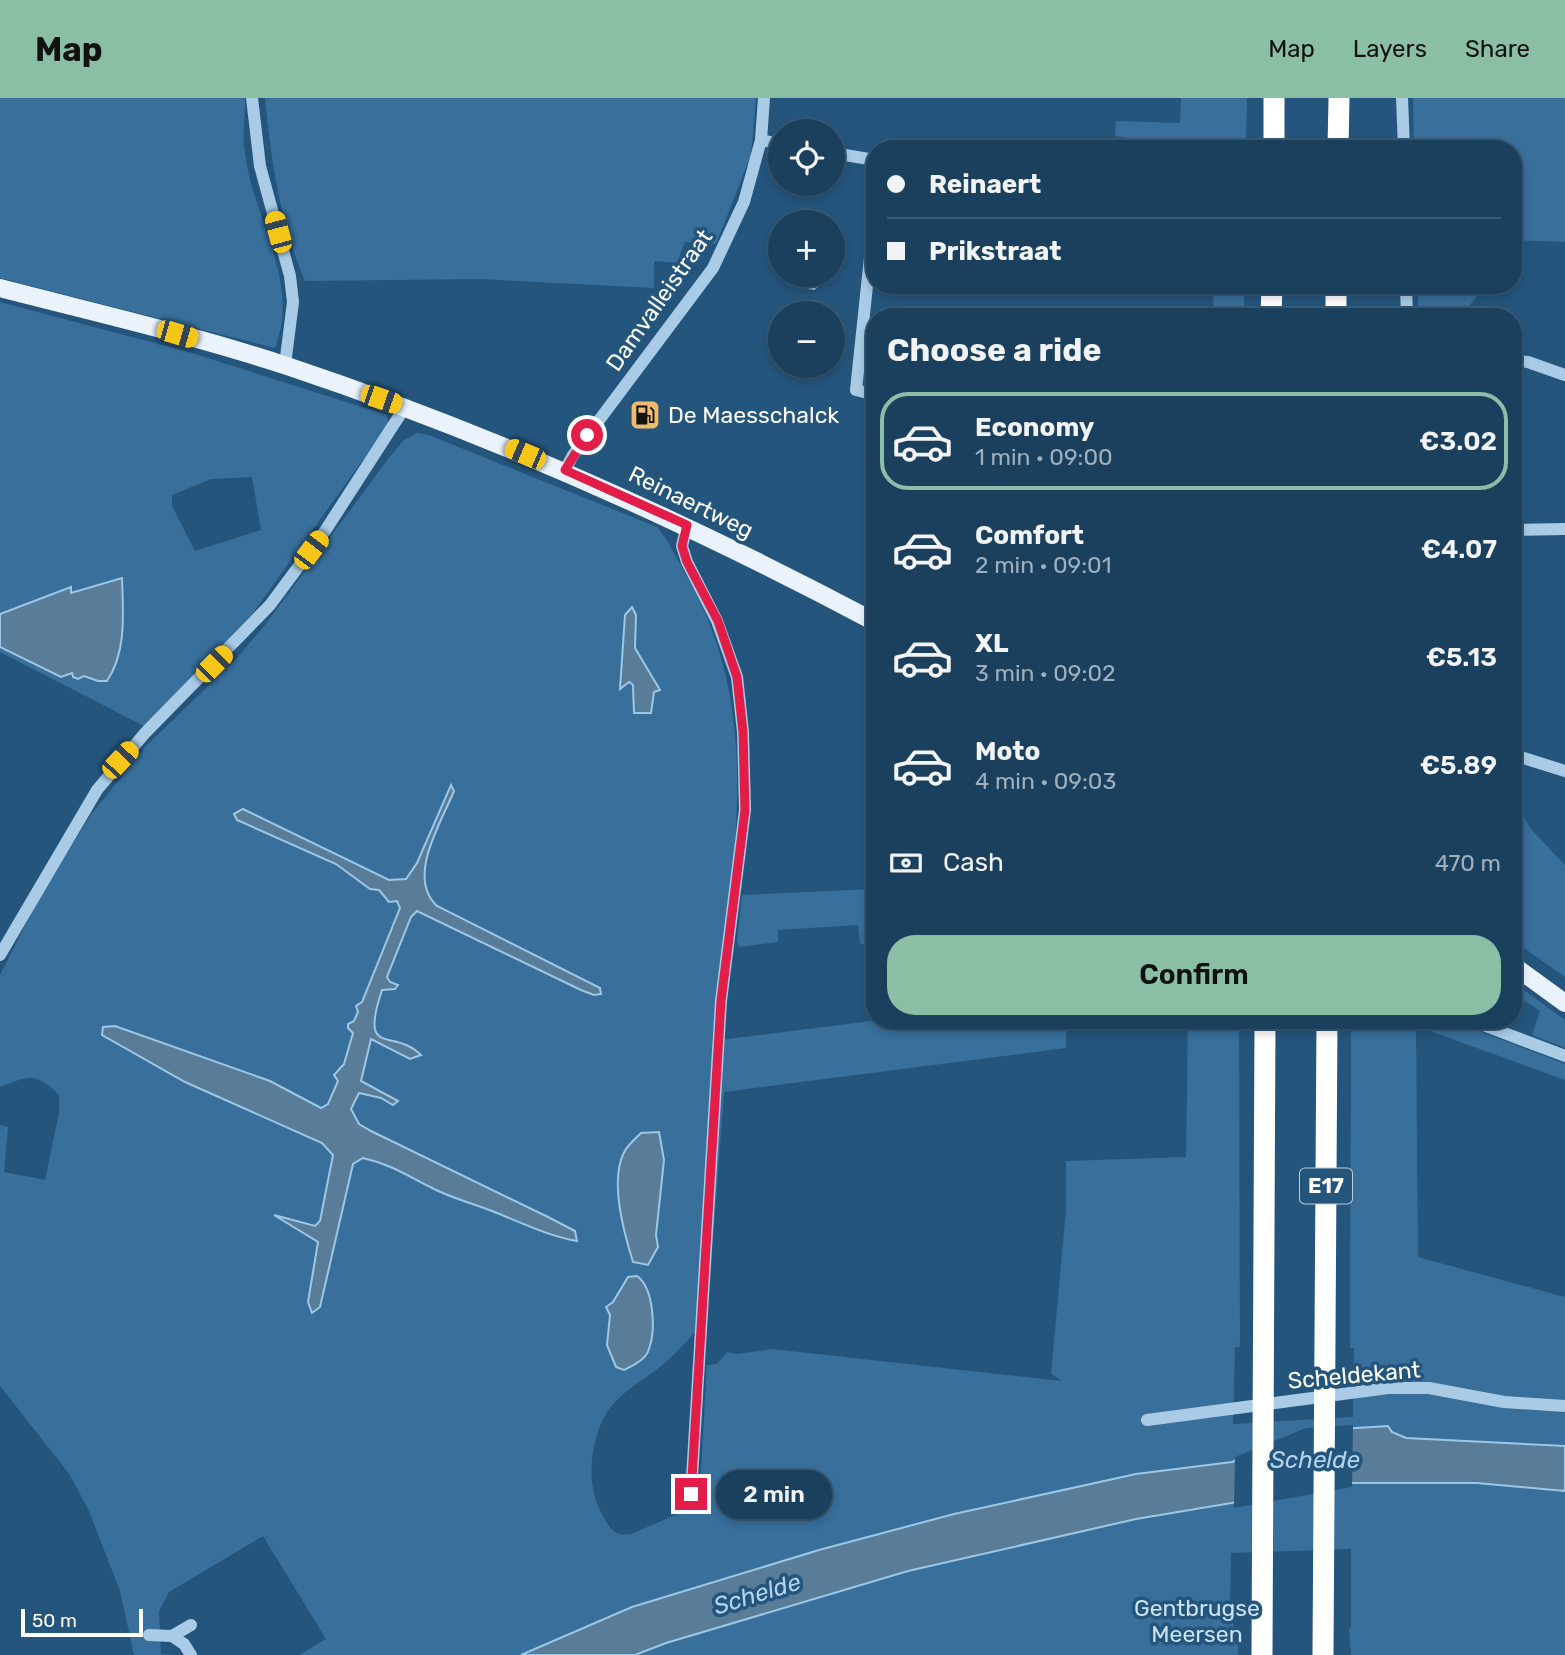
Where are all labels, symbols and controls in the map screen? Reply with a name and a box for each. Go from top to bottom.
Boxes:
text: Map [35,30,103,69]
text: Map [1268,35,1315,63]
text: Layers [1353,35,1427,63]
text: Share [1465,35,1530,63]
map controls [768,119,845,378]
button: locate [768,119,845,196]
text: Reinaert [929,169,1041,200]
car [263,209,294,255]
button: + [768,210,845,287]
street label: Damvalleistraat [600,224,718,376]
text: Prikstraat [929,236,1062,267]
button: − [768,301,845,378]
car [154,318,201,350]
text: Choose a ride [887,331,1101,369]
car [358,382,405,416]
fuel station icon: De Maesschalck [628,398,662,432]
place label: De Maesschalck [668,401,839,429]
icon: car [891,410,954,473]
text: Economy [975,412,1094,443]
route start [571,419,603,451]
text: €3.02 [1419,426,1497,457]
car [502,436,549,472]
text: 1 min · 09:00 [975,443,1113,471]
street label: Reinaertweg [624,460,758,544]
icon: car [891,518,954,581]
text: Comfort [975,520,1084,551]
car [290,527,333,573]
text: €4.07 [1421,534,1497,565]
text: 2 min · 09:01 [975,551,1112,579]
icon: car [891,626,954,689]
text: XL [975,628,1008,659]
car [192,642,237,686]
text: €5.13 [1426,642,1497,673]
text: 3 min · 09:02 [975,659,1116,687]
icon: car [891,734,954,797]
text: Moto [975,736,1040,767]
car [98,737,143,783]
text: €5.89 [1420,750,1497,781]
text: 4 min · 09:03 [975,767,1116,795]
icon: cash [887,844,925,882]
text: Cash [943,847,1004,878]
text: 470 m [1435,849,1501,877]
button: Confirm [887,935,1501,1015]
road number: E17 [1300,1168,1352,1204]
street label: Scheldekant [1286,1355,1422,1395]
water label: Schelde [1270,1446,1360,1474]
callout: 2 min [716,1470,831,1518]
route end [675,1478,707,1510]
text: 2 min [743,1480,805,1508]
water label: Schelde [710,1568,804,1620]
park label: Gentbrugse Meersen [1134,1594,1260,1648]
scale bar [21,1606,144,1638]
text: 50 m [32,1609,77,1632]

